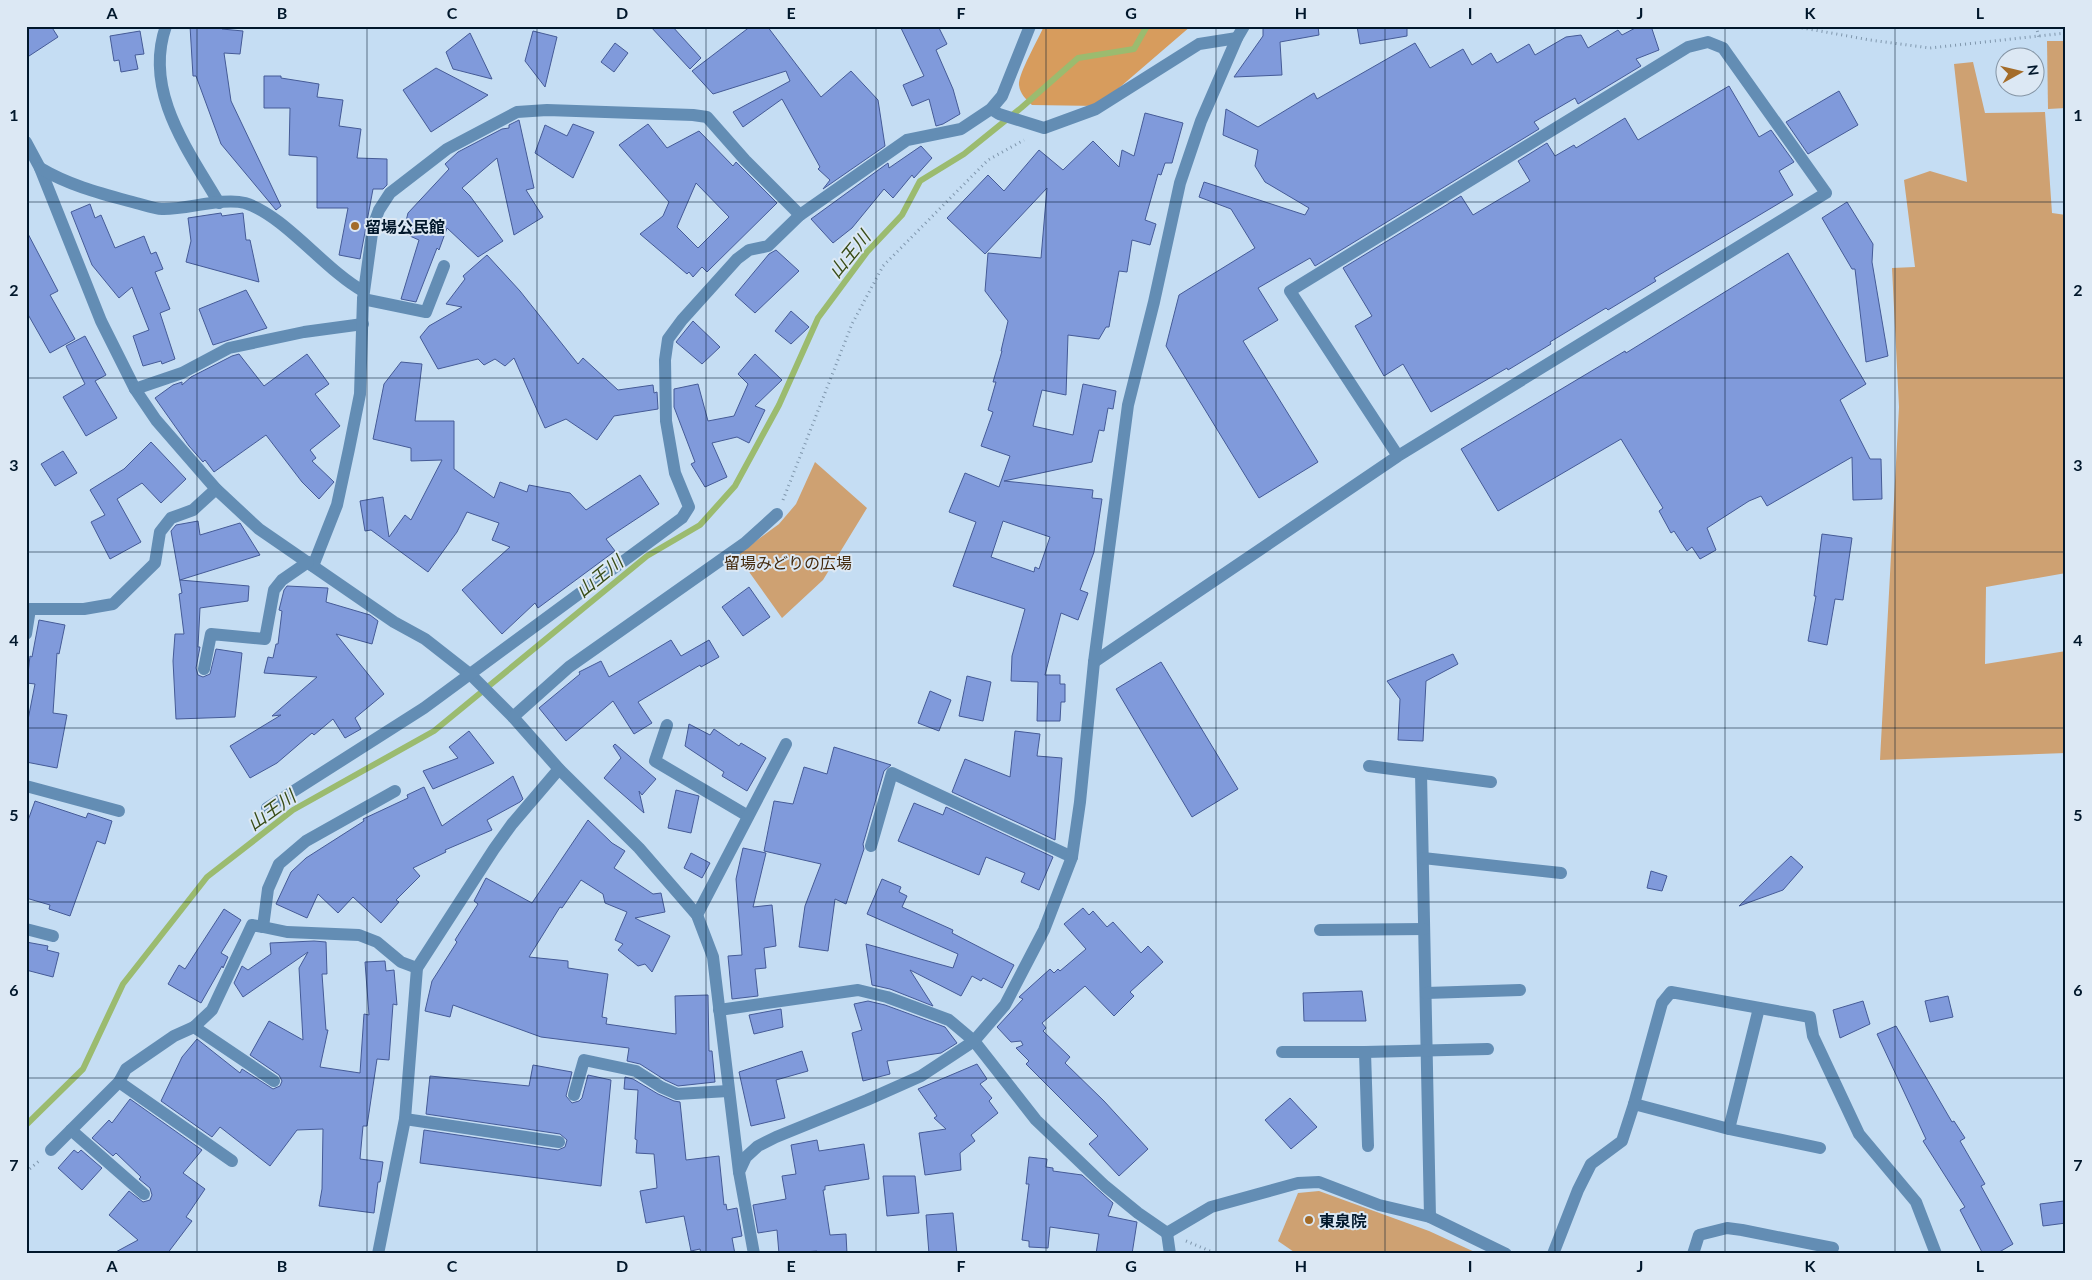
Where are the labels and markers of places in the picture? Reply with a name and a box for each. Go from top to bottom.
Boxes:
place label: 留場公民館 [365,217,445,236]
marker: 留場公民館 [349,220,361,232]
place label: 東泉院 [1319,1211,1367,1230]
marker: 東泉院 [1303,1214,1315,1226]

